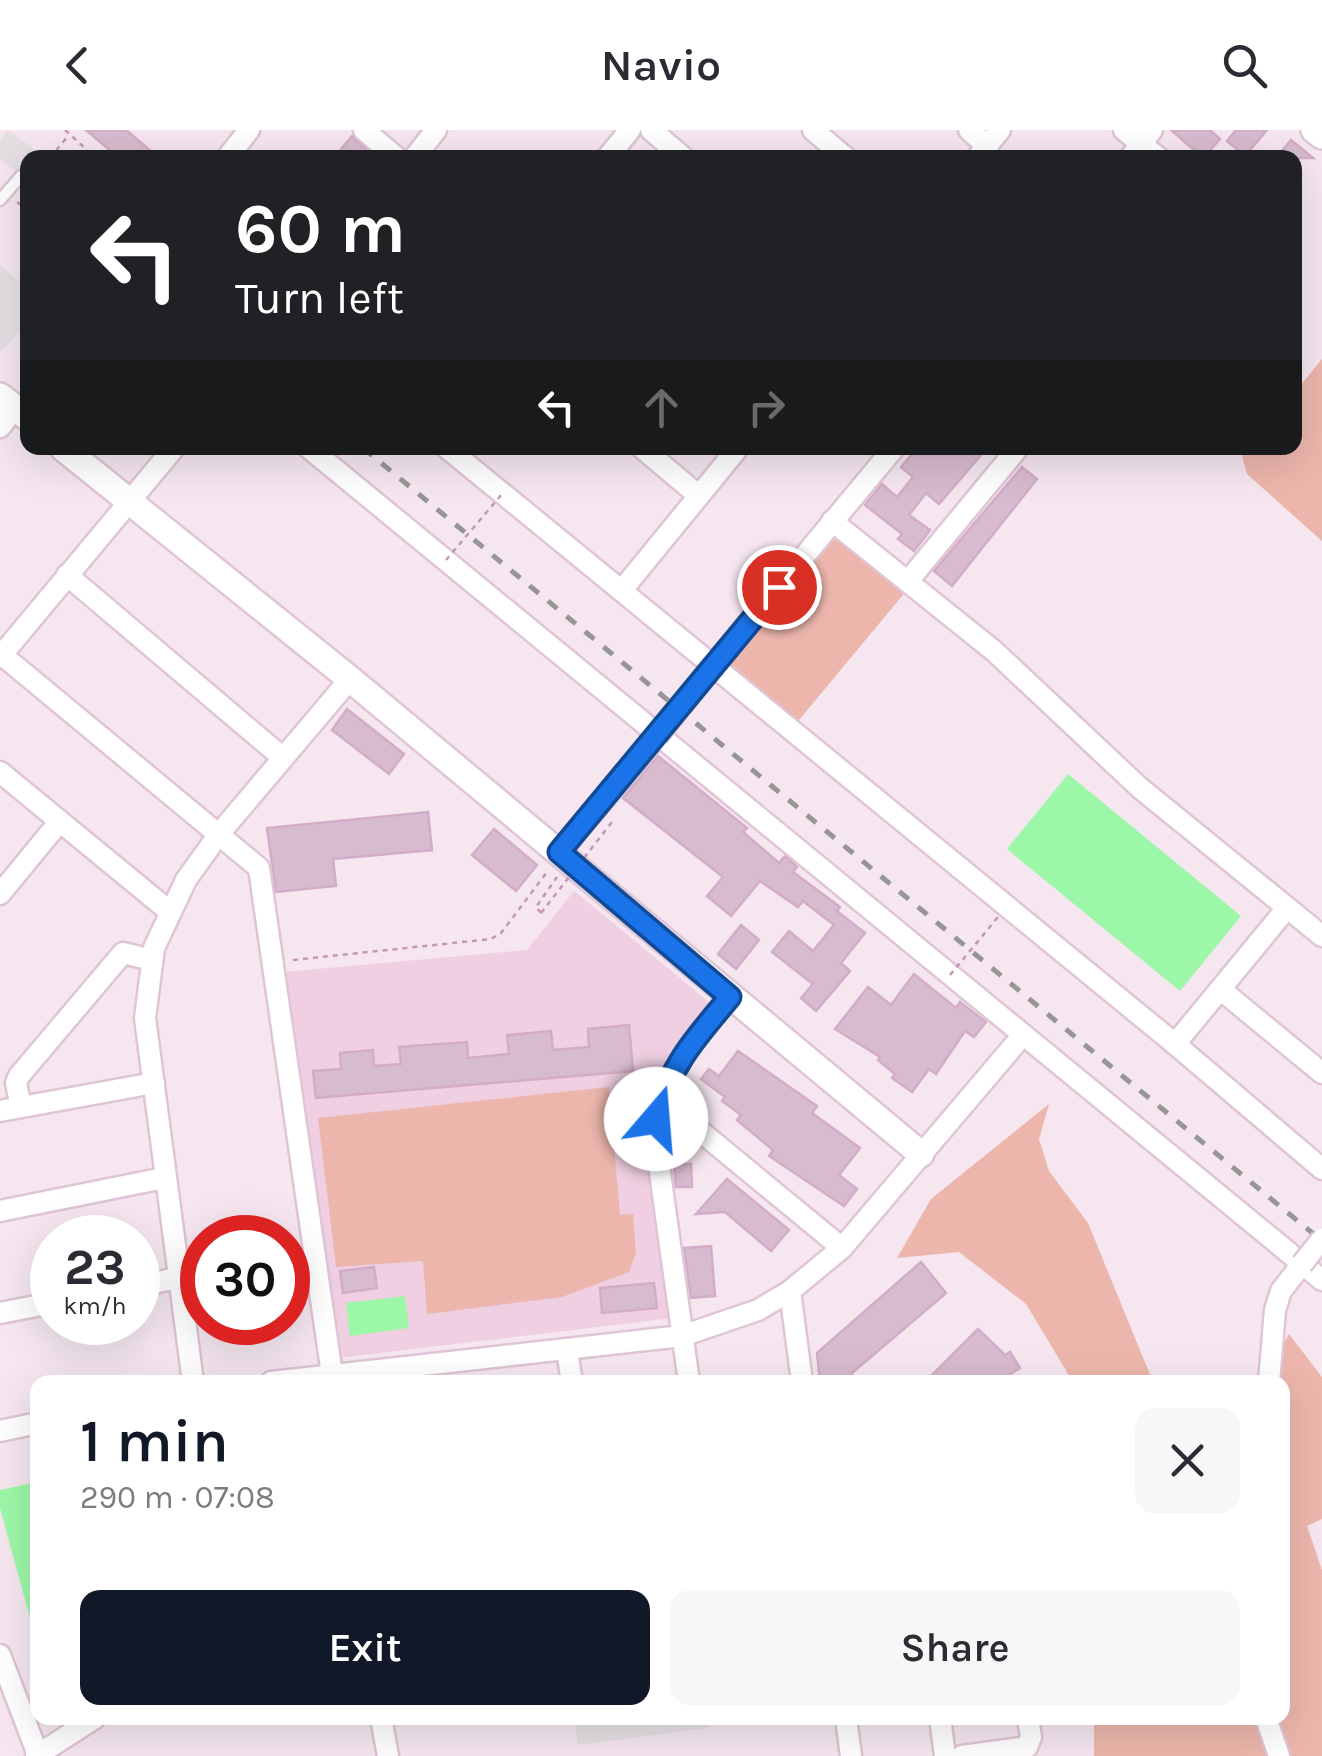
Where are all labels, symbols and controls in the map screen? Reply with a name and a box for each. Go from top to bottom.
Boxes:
icon: back [50,38,105,93]
icon: search [1217,38,1272,93]
text: Navio [601,39,721,91]
text: 60 m [235,188,406,270]
icon: left [70,190,200,320]
text: Turn left [235,272,404,324]
icon: left [529,380,584,435]
icon: ahead [634,380,689,435]
icon: right [739,380,794,435]
pin [737,545,822,630]
icon: arrive [752,560,807,615]
position arrow [604,1067,708,1171]
speed limit sign: 30 [180,1215,310,1345]
text: 23 [64,1238,126,1297]
text: km/h [63,1291,127,1320]
text: 1 min [80,1406,229,1476]
button: close [1135,1408,1240,1513]
text: 290 m · 07:08 [80,1479,275,1516]
button: Exit [80,1590,650,1705]
button: Share [670,1590,1240,1705]

